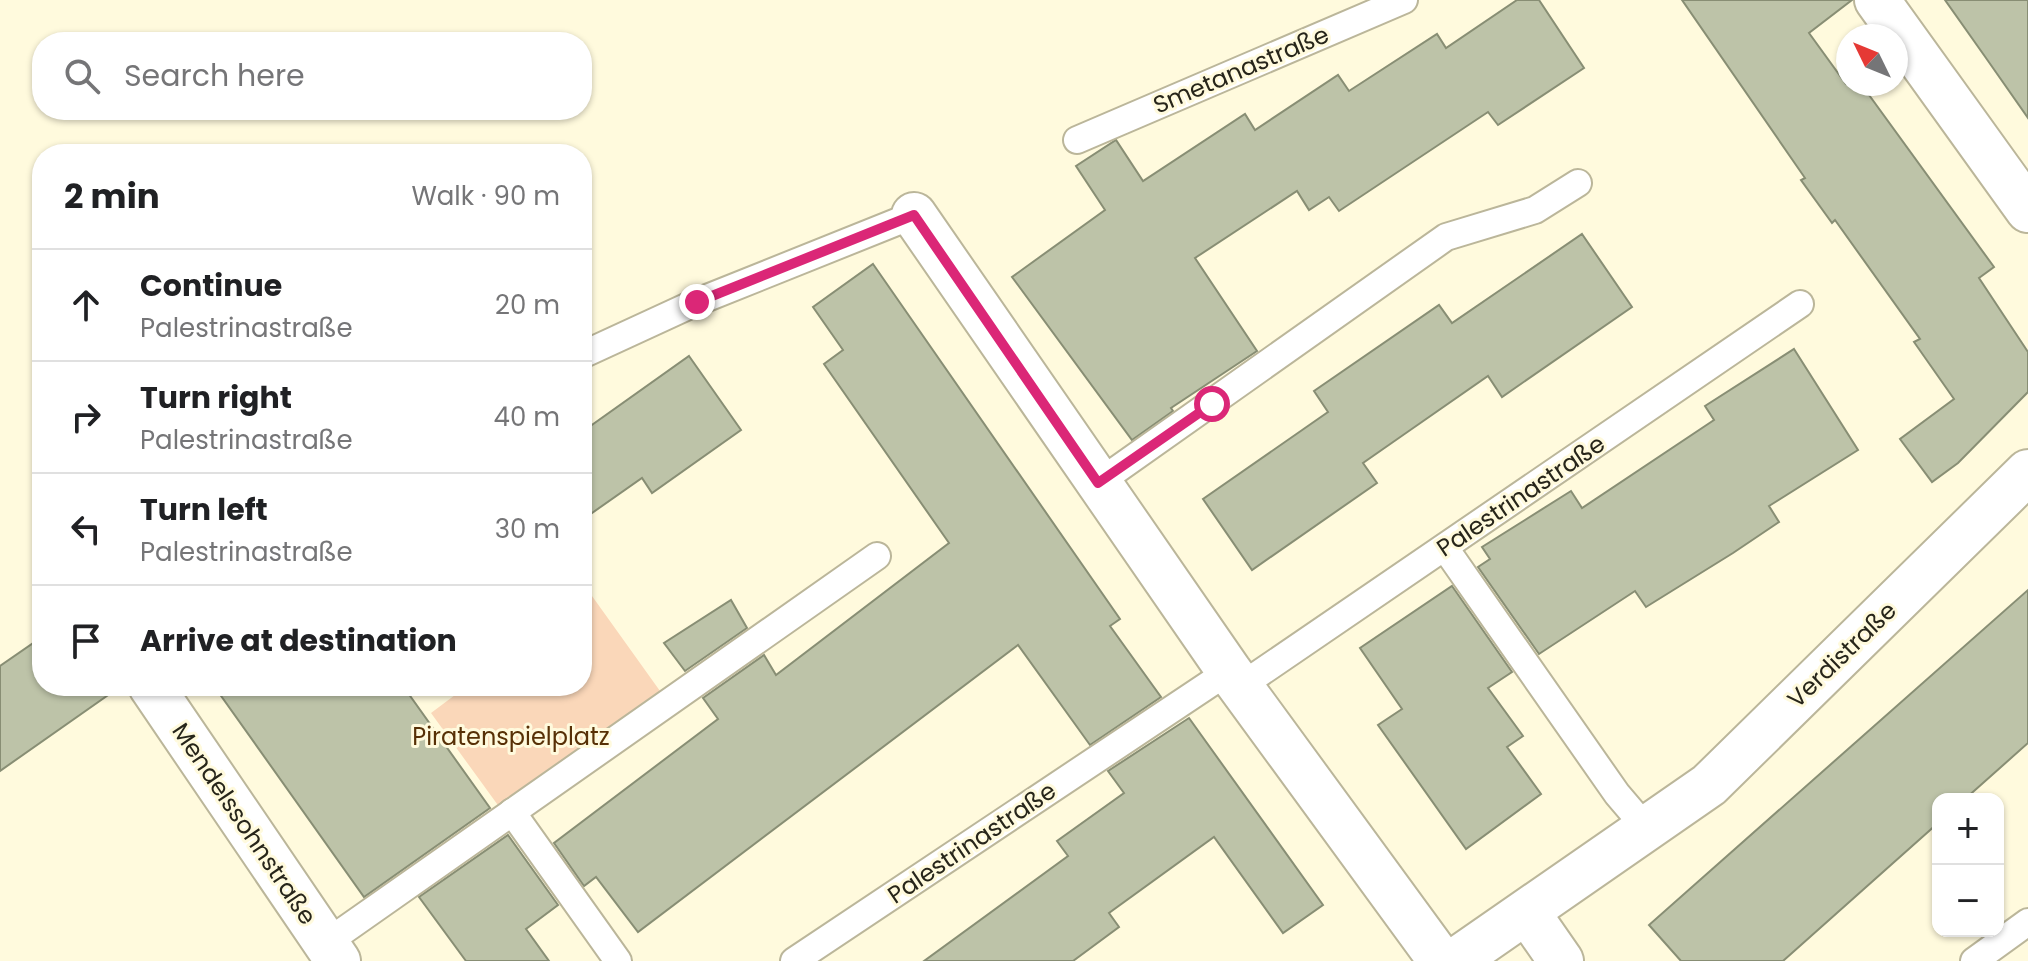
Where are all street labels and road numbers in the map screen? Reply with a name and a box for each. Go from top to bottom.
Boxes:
street label: Smetanastraße [1148,18,1334,121]
street label: Palestrinastraße [1430,427,1611,564]
street label: Verdistraße [1780,594,1903,715]
street label: Mendelssohnstraße [165,716,324,931]
street label: Palestrinastraße [881,774,1062,911]

